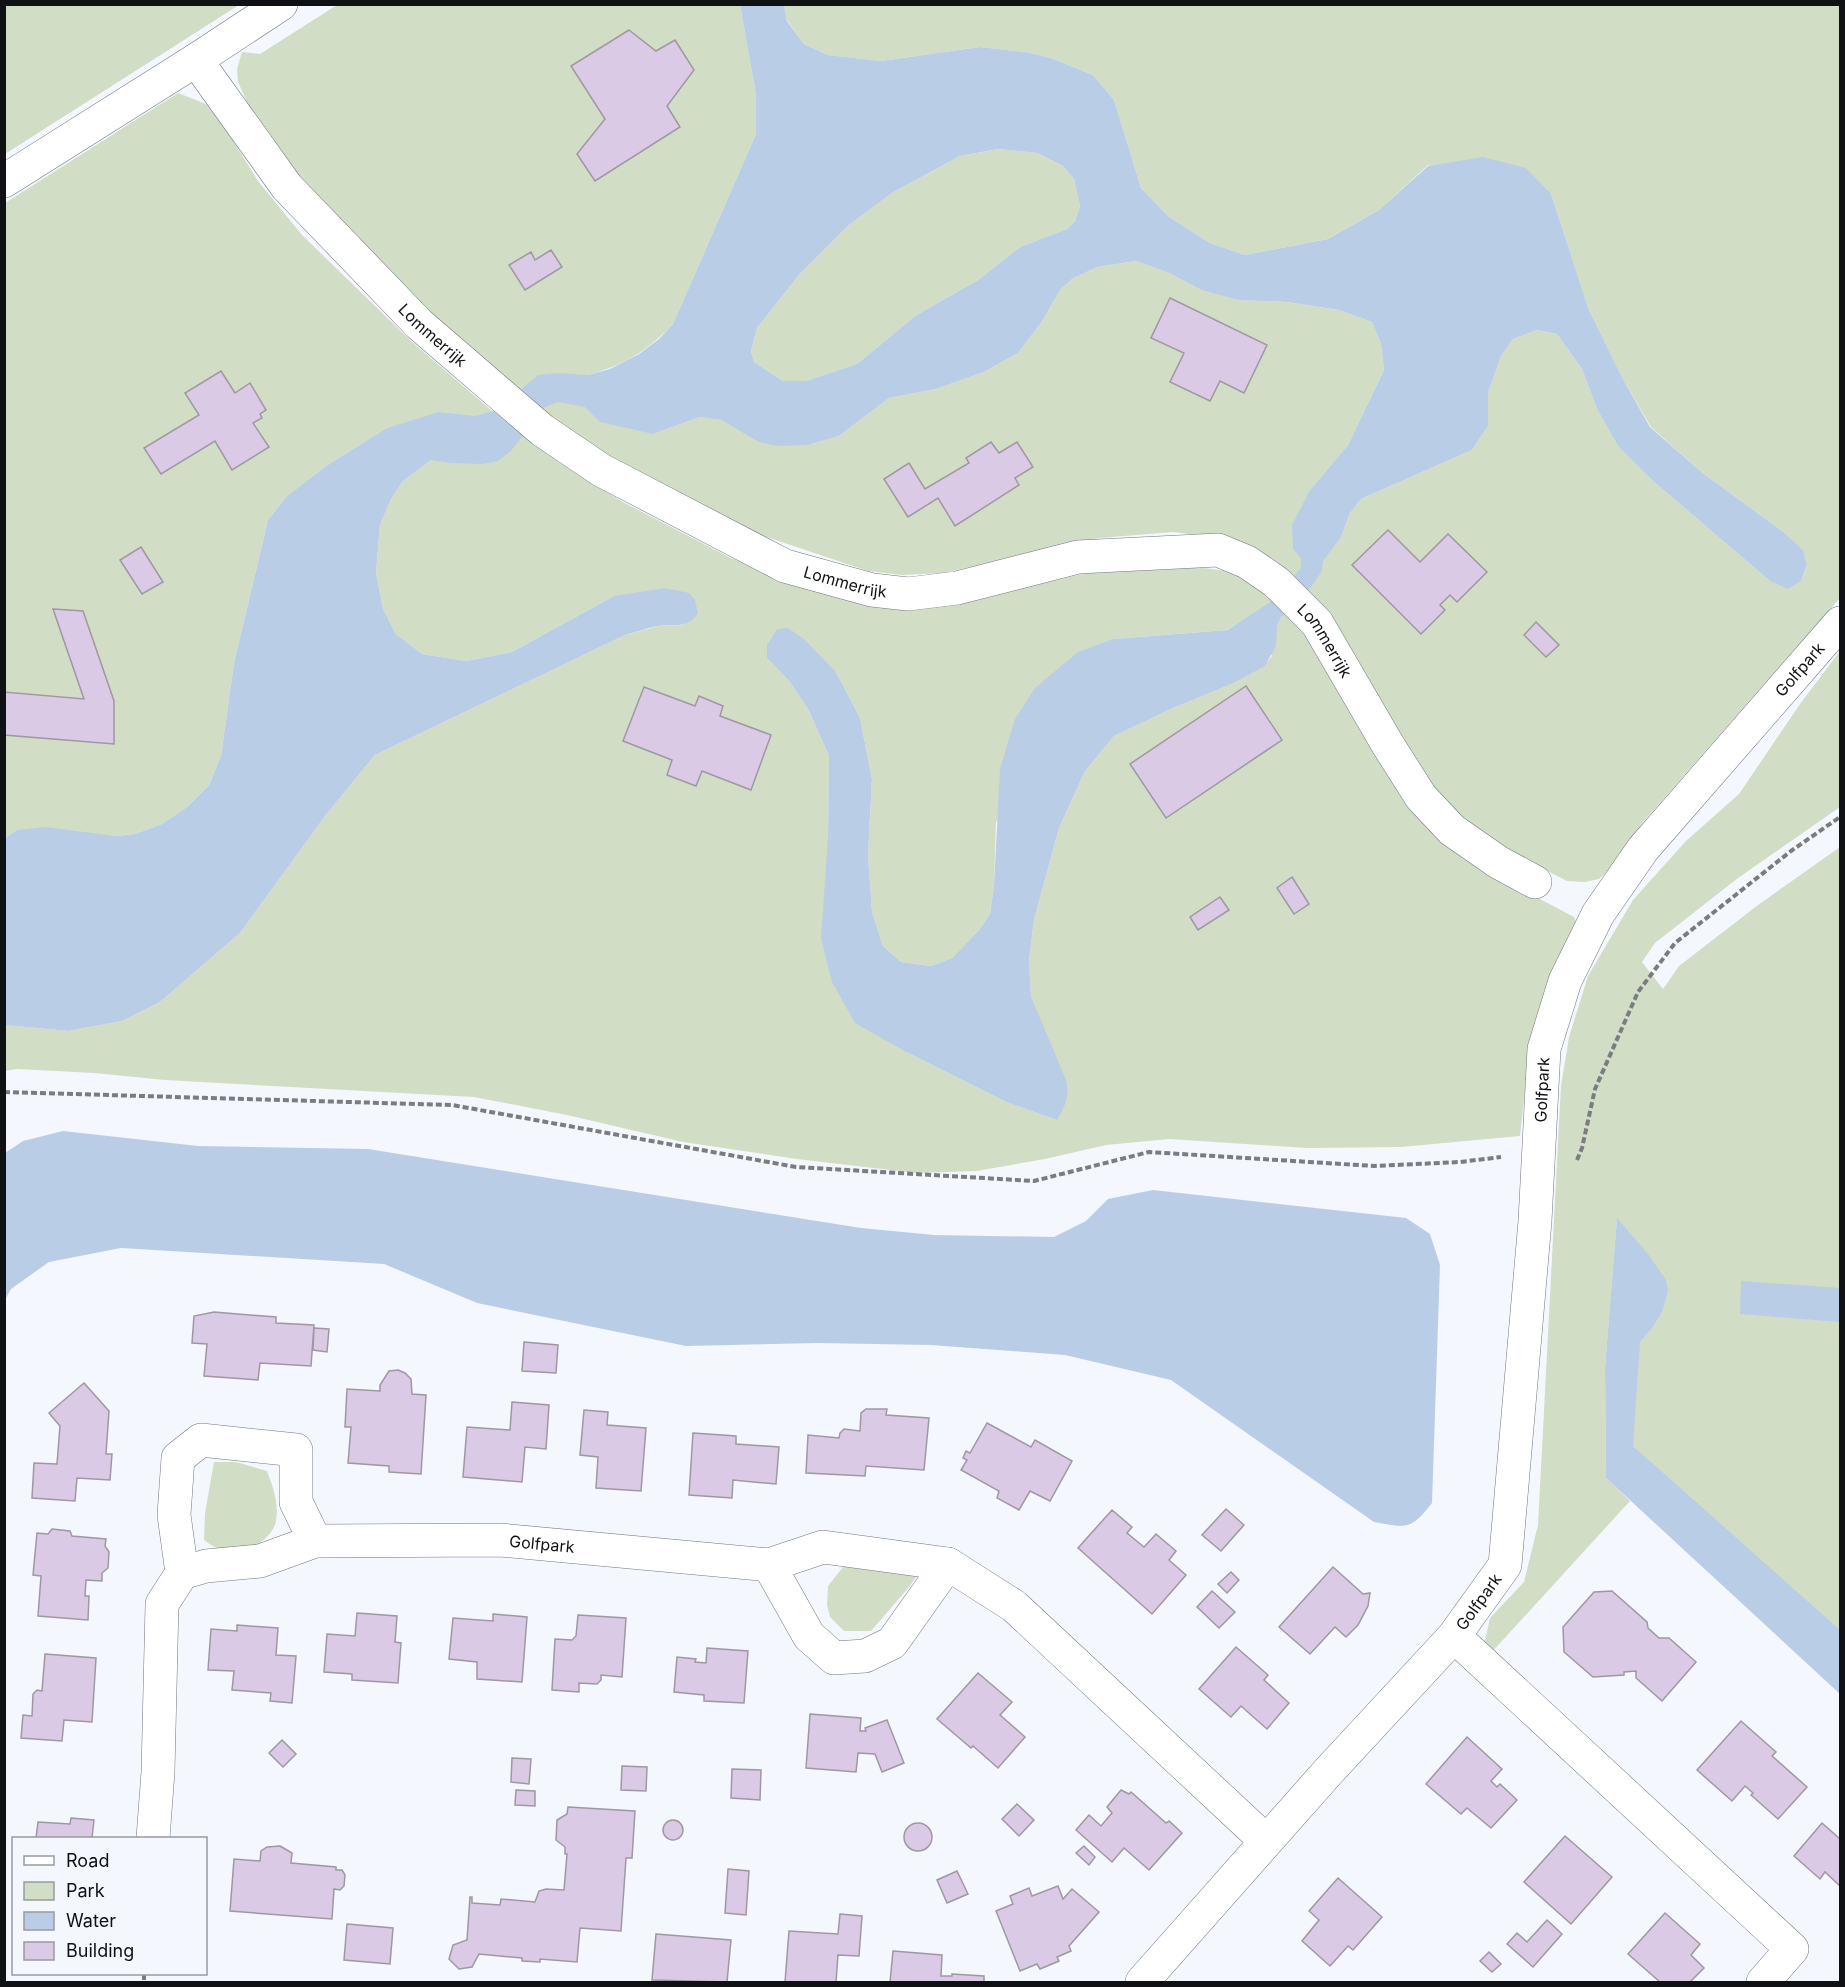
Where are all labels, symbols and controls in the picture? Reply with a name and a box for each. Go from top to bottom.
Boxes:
street label: Lommerrijk [394,299,471,371]
street label: Lommerrijk [801,562,888,602]
street label: Lommerrijk [1293,599,1357,681]
street label: Golfpark [1771,638,1829,701]
street label: Golfpark [1530,1056,1554,1123]
street label: Golfpark [508,1531,576,1557]
street label: Golfpark [1451,1569,1506,1634]
legend [12,1837,207,1975]
text: Road [66,1850,109,1871]
text: Park [66,1880,105,1901]
text: Water [66,1910,116,1931]
text: Building [66,1940,134,1961]

